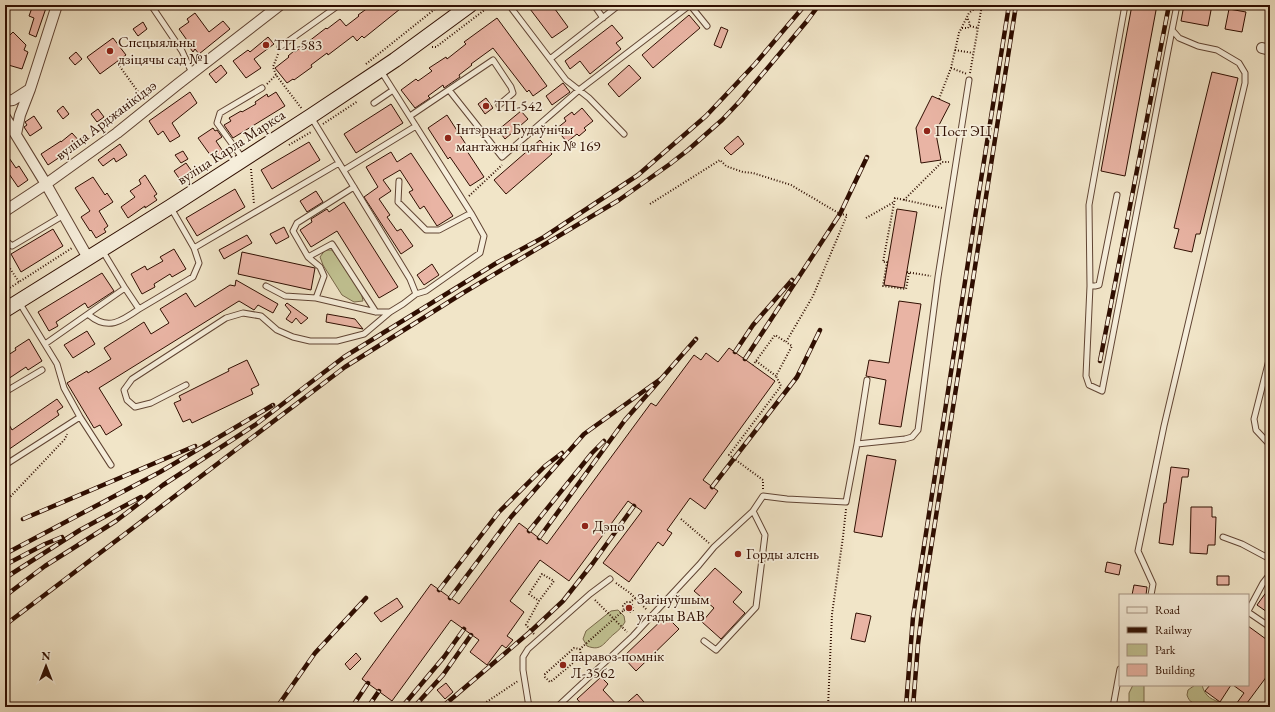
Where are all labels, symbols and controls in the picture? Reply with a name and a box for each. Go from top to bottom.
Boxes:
place label: Спецыяльны дзіцячы сад №1 [118,32,209,68]
place label: ТП-583 [274,35,322,54]
marker: ТП-583 [261,40,271,50]
marker: Спецыяльны дзіцячы сад №1 [105,46,115,56]
street label: вуліца Арджанікідзэ [51,75,160,164]
place label: ТП-542 [494,96,543,115]
marker: ТП-542 [481,101,491,111]
street label: вуліца Карла Маркса [173,105,288,189]
place label: Інтэрнат Будаўнічы мантажны цягнік № 169 [456,119,601,155]
place label: Пост ЭЦ [935,121,992,140]
marker: Пост ЭЦ [922,126,932,136]
marker: Інтэрнат Будаўнічы мантажны цягнік № 169 [443,133,453,143]
place label: Дэпо [593,516,625,535]
marker: Дэпо [580,521,590,531]
place label: Горды алень [746,544,819,563]
marker: Горды алень [733,549,743,559]
place label: Загінуўшым у гады ВАВ [637,589,710,625]
legend [1119,594,1249,686]
text: Road [1155,602,1181,618]
marker: Загінуўшым у гады ВАВ [624,603,634,613]
text: Railway [1155,622,1193,638]
text: Park [1155,642,1176,658]
north arrow [26,646,66,686]
place label: паравоз-помнік Л-3562 [571,646,664,682]
text: N [42,649,51,663]
marker: паравоз-помнік Л-3562 [558,660,568,670]
text: Building [1155,662,1196,678]

